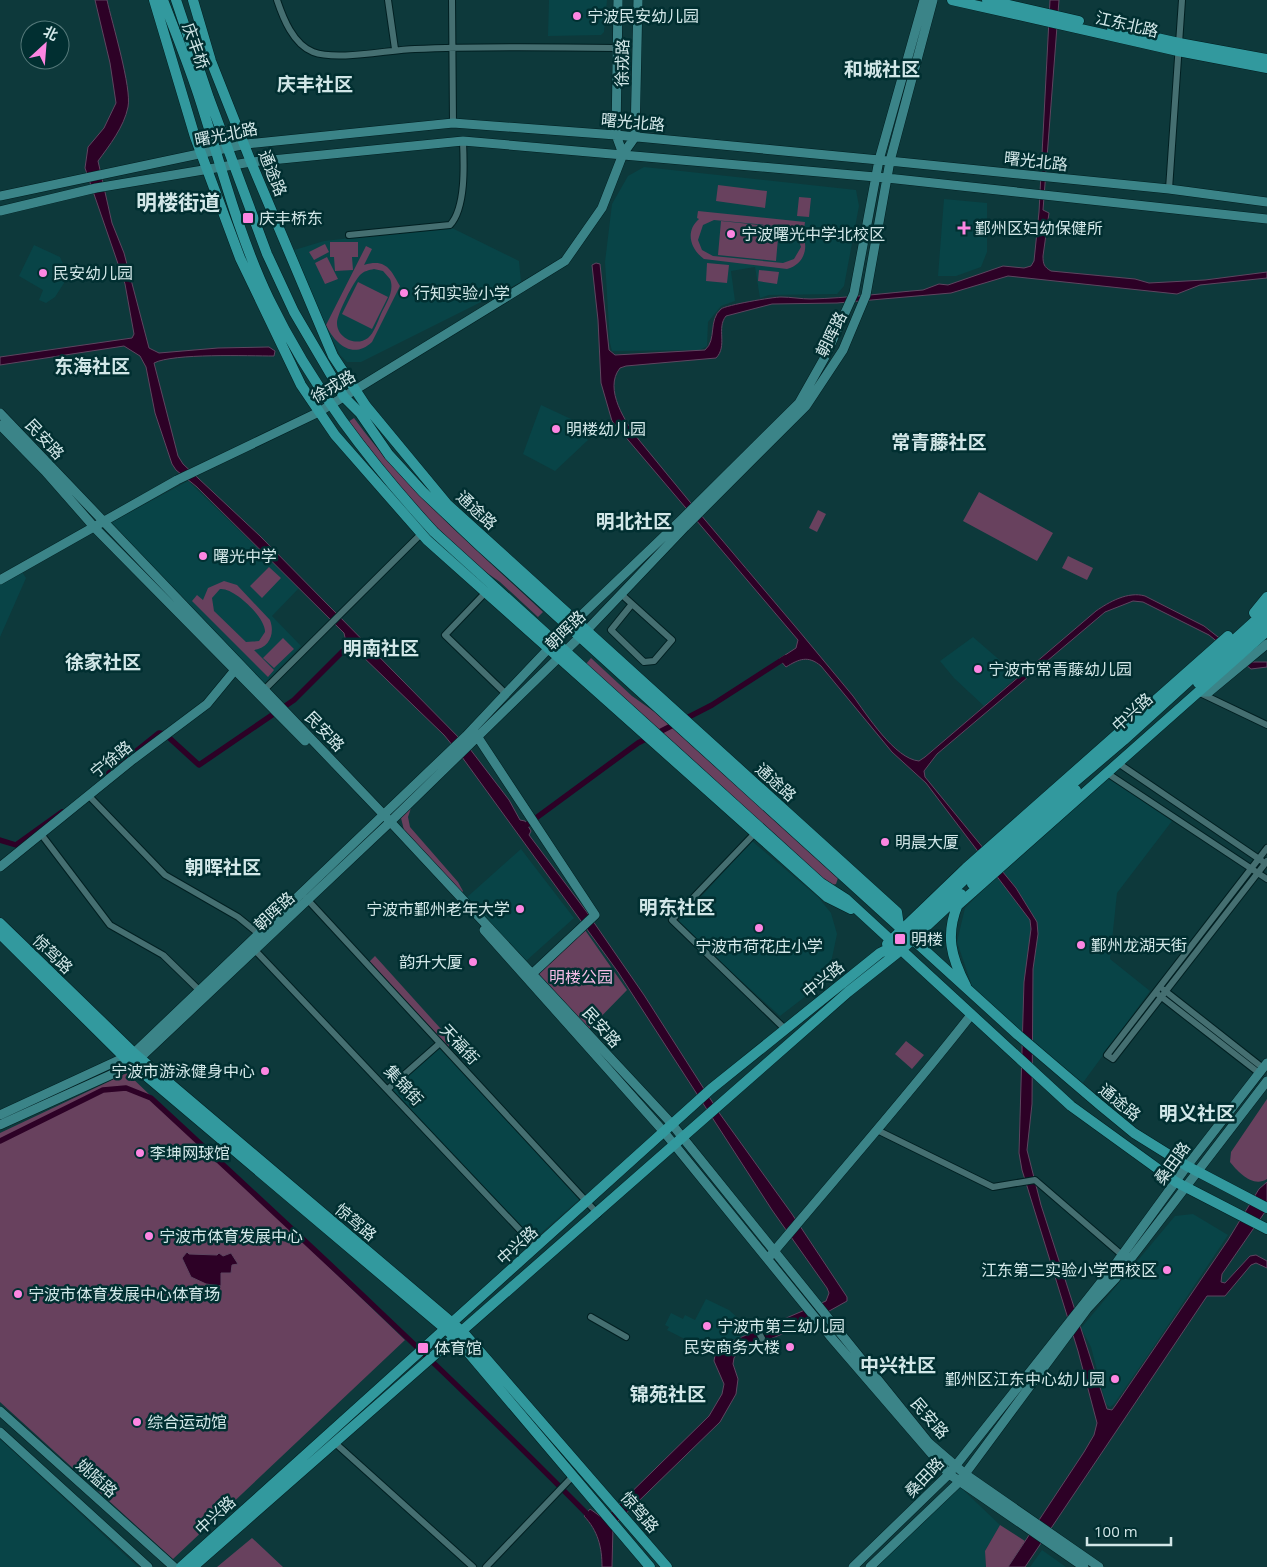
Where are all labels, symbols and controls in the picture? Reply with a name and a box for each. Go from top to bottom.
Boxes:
place label: 宁波民安幼儿园 [587,5,699,27]
street label: 江东北路 [1093,6,1161,42]
marker: 宁波民安幼儿园 [571,10,583,22]
north arrow [20,20,70,70]
street label: 庆丰桥 [177,20,215,72]
text: 北 [40,21,61,44]
street label: 徐戎路 [611,39,633,87]
district label: 和城社区 [844,56,920,82]
district label: 庆丰社区 [277,71,353,97]
street label: 曙光北路 [600,108,666,136]
street label: 曙光北路 [192,117,260,151]
street label: 通途路 [254,147,292,199]
street label: 曙光北路 [1003,147,1069,175]
district label: 明楼街道 [136,188,220,216]
place label: 庆丰桥东 [259,207,323,229]
marker: 庆丰桥东 [241,211,255,225]
place label: 鄞州区妇幼保健所 [975,217,1103,239]
marker: 鄞州区妇幼保健所 [957,221,971,235]
place label: 宁波曙光中学北校区 [741,223,885,245]
marker: 宁波曙光中学北校区 [725,228,737,240]
place label: 民安幼儿园 [53,262,133,284]
marker: 民安幼儿园 [37,267,49,279]
place label: 行知实验小学 [414,282,510,304]
marker: 行知实验小学 [398,287,410,299]
street label: 朝晖路 [811,308,851,360]
district label: 东海社区 [54,353,130,379]
street label: 徐戎路 [307,364,359,408]
street label: 民安路 [21,414,69,464]
place label: 明楼幼儿园 [566,418,646,440]
marker: 明楼幼儿园 [550,423,562,435]
district label: 常青藤社区 [891,429,987,455]
street label: 通途路 [452,486,502,534]
district label: 明北社区 [596,508,672,534]
place label: 曙光中学 [213,545,277,567]
marker: 曙光中学 [197,550,209,562]
street label: 朝晖路 [540,605,590,655]
district label: 明南社区 [343,635,419,661]
district label: 徐家社区 [65,649,141,675]
place label: 宁波市常青藤幼儿园 [988,658,1132,680]
marker: 宁波市常青藤幼儿园 [972,663,984,675]
street label: 中兴路 [1107,688,1157,736]
street label: 民安路 [300,706,350,756]
street label: 宁徐路 [85,735,137,783]
street label: 通途路 [751,758,801,806]
place label: 明晨大厦 [895,831,959,853]
marker: 明晨大厦 [879,836,891,848]
district label: 朝晖社区 [185,854,261,880]
street label: 朝晖路 [249,887,299,935]
district label: 明东社区 [639,894,715,920]
place label: 宁波市鄞州老年大学 [366,898,510,920]
marker: 宁波市鄞州老年大学 [514,903,526,915]
marker: 宁波市荷花庄小学 [753,922,765,934]
place label: 明楼 [911,928,943,950]
street label: 惊驾路 [28,929,78,979]
marker: 明楼 [893,932,907,946]
place label: 鄞州龙湖天街 [1091,934,1187,956]
place label: 宁波市荷花庄小学 [695,935,823,957]
marker: 鄞州龙湖天街 [1075,939,1087,951]
place label: 韵升大厦 [399,951,463,973]
street label: 中兴路 [797,955,849,1003]
marker: 韵升大厦 [467,956,479,968]
park label: 明楼公园 [549,966,613,988]
street label: 民安路 [578,1002,626,1052]
street label: 天福街 [436,1019,484,1069]
place label: 宁波市游泳健身中心 [111,1060,255,1082]
street label: 集锦街 [380,1060,428,1110]
marker: 宁波市游泳健身中心 [259,1065,271,1077]
street label: 通途路 [1094,1078,1146,1126]
district label: 明义社区 [1159,1100,1235,1126]
street label: 桑田路 [1149,1137,1195,1189]
place label: 李坤网球馆 [150,1142,230,1164]
marker: 李坤网球馆 [134,1147,146,1159]
street label: 惊驾路 [331,1198,381,1246]
street label: 中兴路 [492,1221,542,1269]
place label: 宁波市体育发展中心 [159,1225,303,1247]
marker: 宁波市体育发展中心 [143,1230,155,1242]
place label: 江东第二实验小学西校区 [981,1259,1157,1281]
marker: 江东第二实验小学西校区 [1161,1264,1173,1276]
place label: 宁波市体育发展中心体育场 [28,1283,220,1305]
marker: 宁波市体育发展中心体育场 [12,1288,24,1300]
place label: 宁波市第三幼儿园 [717,1315,845,1337]
marker: 宁波市第三幼儿园 [701,1320,713,1332]
place label: 民安商务大楼 [684,1336,780,1358]
place label: 体育馆 [434,1337,482,1359]
marker: 体育馆 [416,1341,430,1355]
marker: 民安商务大楼 [784,1341,796,1353]
district label: 中兴社区 [860,1352,936,1378]
place label: 鄞州区江东中心幼儿园 [945,1368,1105,1390]
marker: 鄞州区江东中心幼儿园 [1109,1373,1121,1385]
district label: 锦苑社区 [630,1381,706,1407]
street label: 民安路 [906,1393,954,1443]
place label: 综合运动馆 [147,1411,227,1433]
marker: 综合运动馆 [131,1416,143,1428]
street label: 桑田路 [899,1452,949,1502]
street label: 姚隘路 [72,1454,122,1502]
street label: 惊驾路 [616,1487,664,1537]
street label: 中兴路 [190,1491,240,1539]
scale bar [1087,1514,1171,1546]
text: 100 m [1094,1521,1138,1541]

